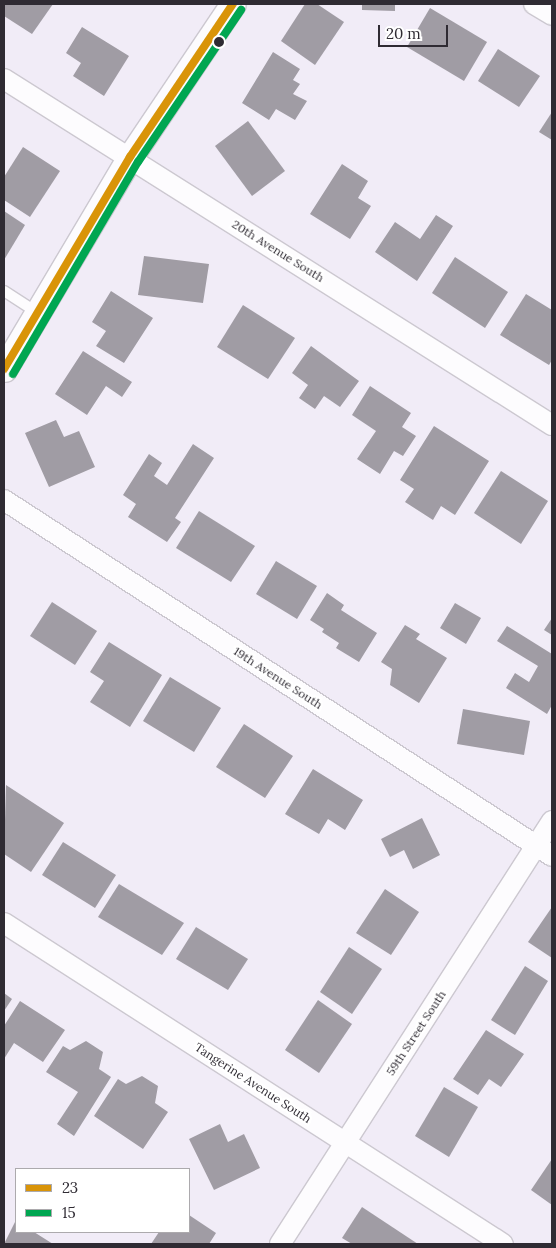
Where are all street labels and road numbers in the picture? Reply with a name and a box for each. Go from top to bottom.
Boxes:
street label: 20th Avenue South [229,217,327,285]
street label: 19th Avenue South [231,644,325,712]
street label: 59th Street South [383,988,449,1078]
street label: Tangerine Avenue South [192,1040,314,1126]

